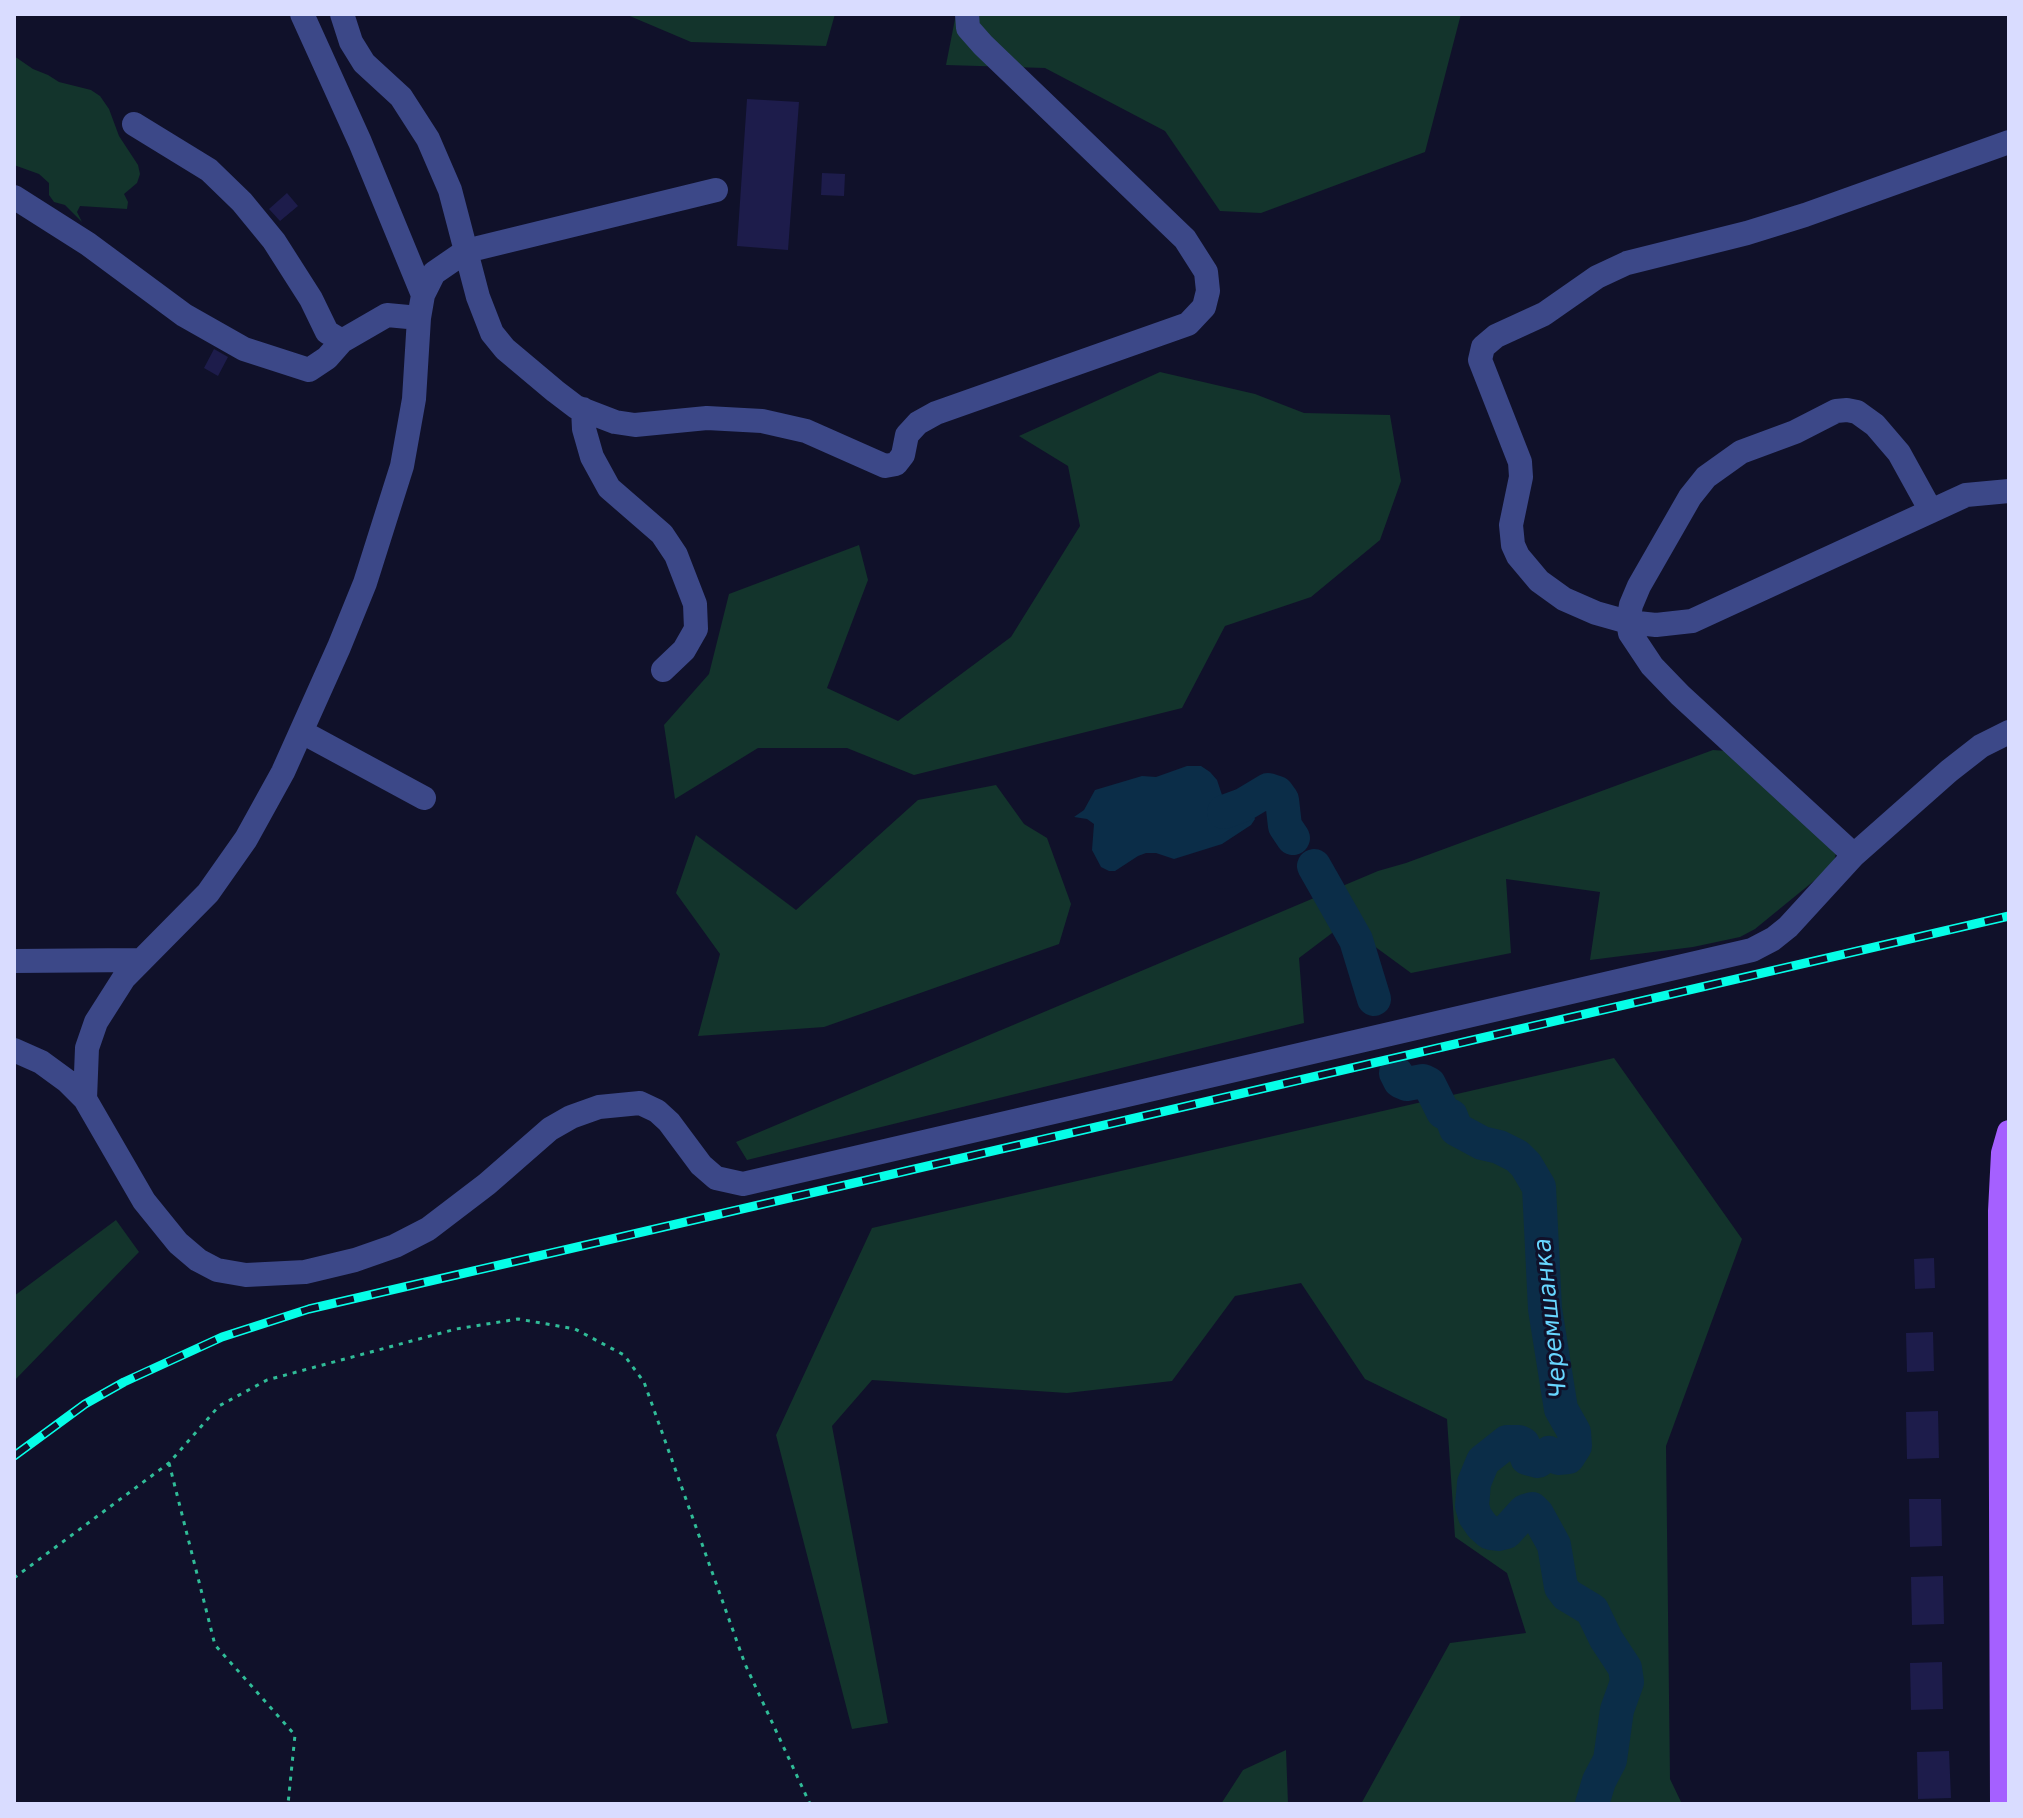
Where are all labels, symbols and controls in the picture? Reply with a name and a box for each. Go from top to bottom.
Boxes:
water label: Черемшанка [1529,1236,1575,1400]

